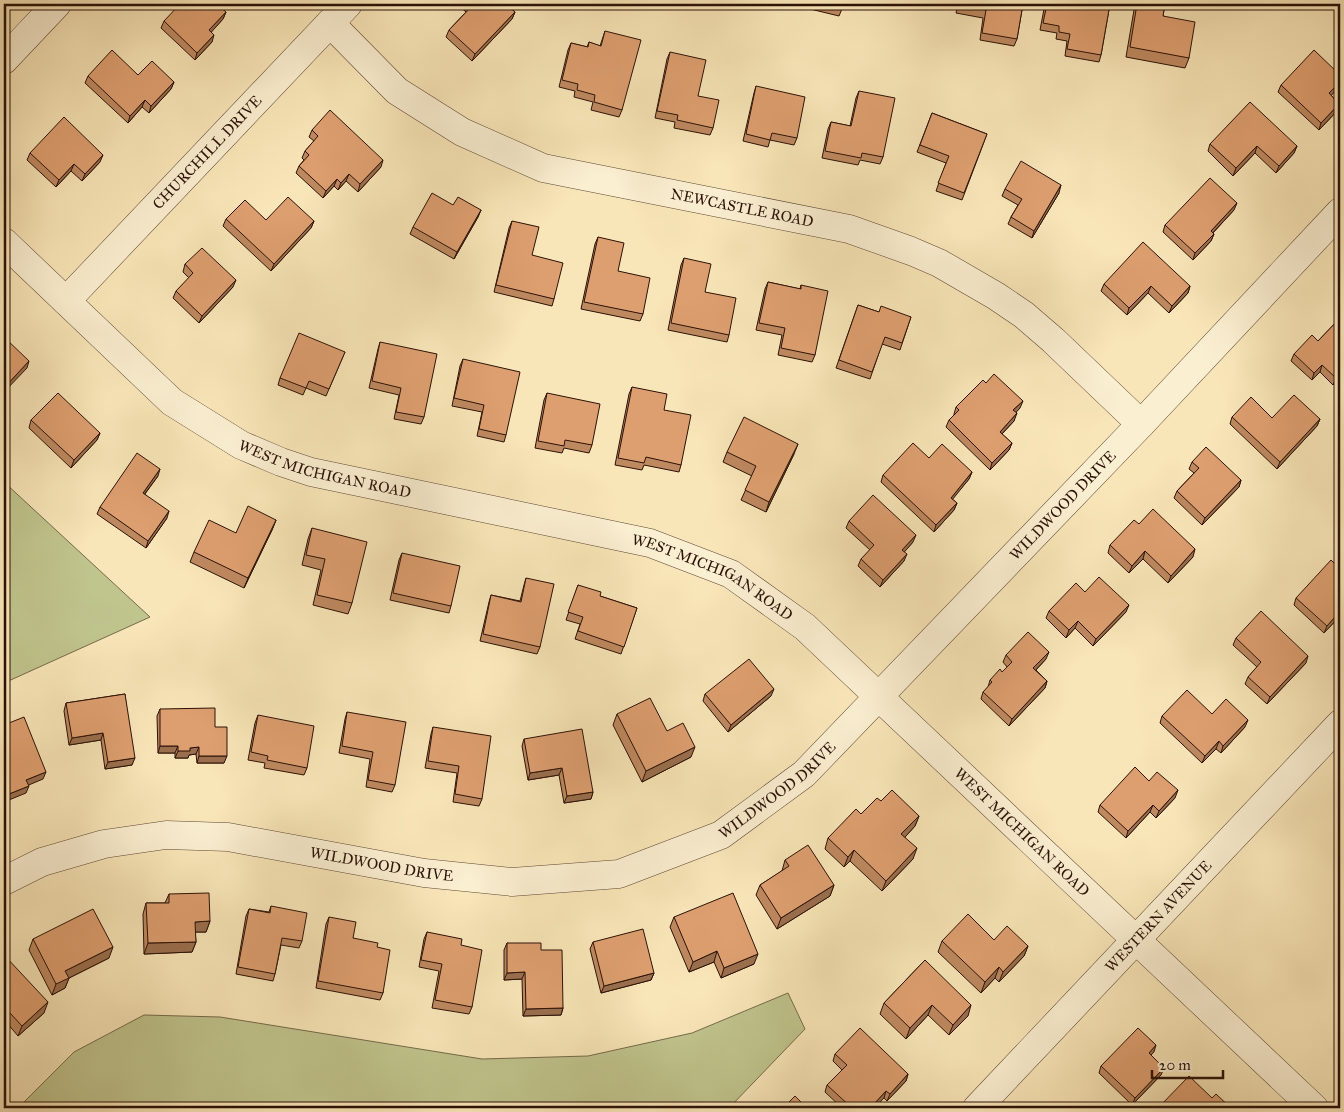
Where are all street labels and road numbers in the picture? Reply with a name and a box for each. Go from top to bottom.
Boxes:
street label: CHURCHILL DRIVE [149,91,266,213]
street label: NEWCASTLE ROAD [669,185,815,231]
street label: WEST MICHIGAN ROAD [236,436,413,502]
street label: WILDWOOD DRIVE [1006,447,1120,564]
street label: WEST MICHIGAN ROAD [630,530,796,624]
street label: WILDWOOD DRIVE [715,738,840,843]
street label: WEST MICHIGAN ROAD [951,764,1093,900]
street label: WILDWOOD DRIVE [309,843,455,885]
street label: WESTERN AVENUE [1101,856,1215,976]

